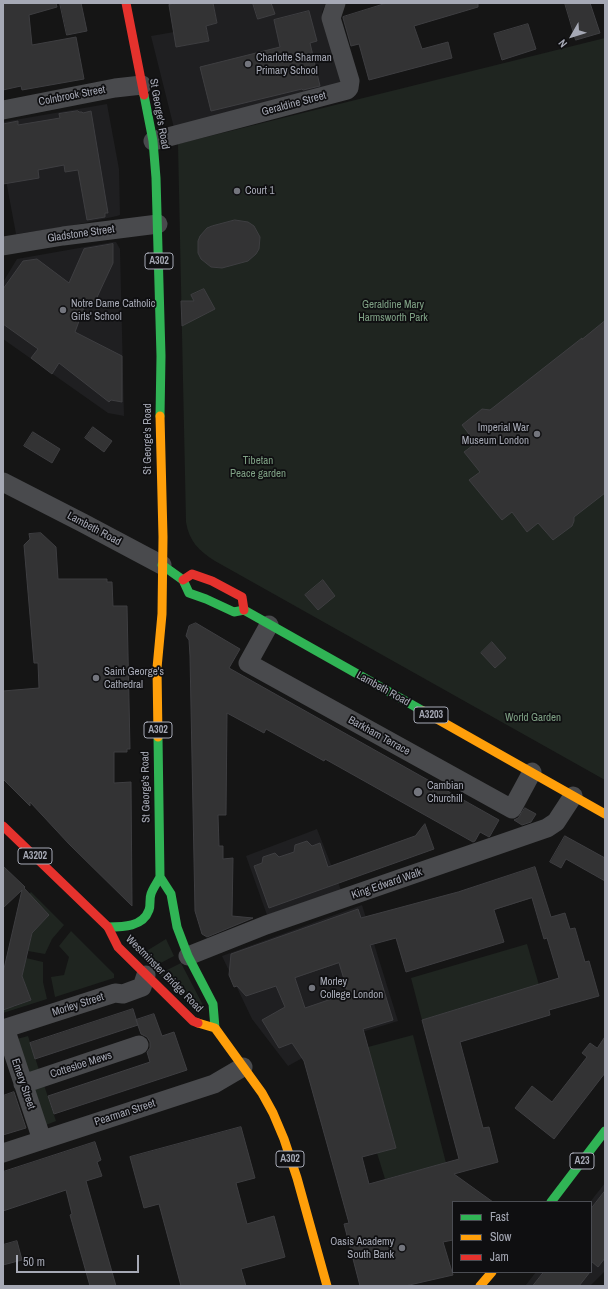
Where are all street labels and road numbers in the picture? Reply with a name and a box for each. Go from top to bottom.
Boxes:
street label: St George's Road [146,78,172,150]
street label: Colnbrook Street [38,83,106,109]
street label: Geraldine Street [260,89,328,119]
street label: Gladstone Street [47,223,115,245]
road number: A302 [145,253,173,269]
street label: St George's Road [141,403,155,475]
street label: Lambeth Road [65,509,123,549]
street label: Lambeth Road [354,669,412,709]
road number: A3203 [414,707,448,723]
street label: Barkham Terrace [346,714,412,758]
road number: A302 [144,722,172,738]
street label: St George's Road [139,751,153,823]
road number: A3202 [18,848,52,864]
street label: King Edward Walk [350,866,424,902]
street label: Westminster Bridge Road [123,933,205,1015]
street label: Morley Street [50,990,106,1020]
street label: Cottesloe Mews [48,1049,114,1081]
street label: Emery Street [8,1057,38,1111]
street label: Pearman Street [93,1097,157,1129]
road number: A302 [276,1151,304,1167]
road number: A23 [570,1153,594,1169]

